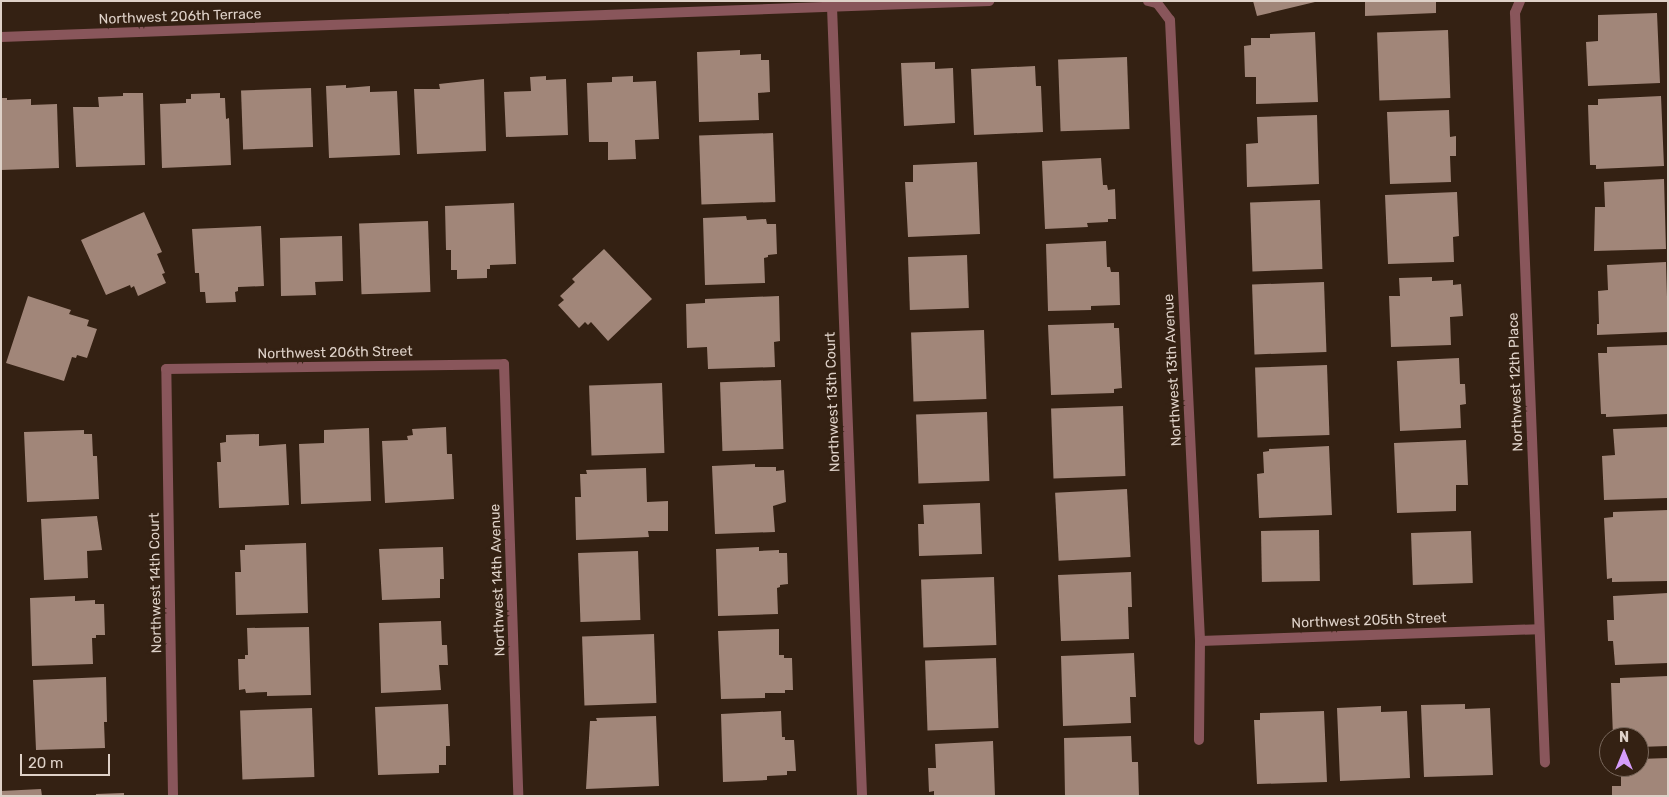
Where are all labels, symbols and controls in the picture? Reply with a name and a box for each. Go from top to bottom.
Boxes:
street label: Northwest 206th Terrace [98,6,262,28]
street label: Northwest 13th Avenue [1161,293,1185,447]
street label: Northwest 12th Place [1505,312,1527,452]
street label: Northwest 13th Court [822,332,844,472]
street label: Northwest 206th Street [257,343,413,363]
street label: Northwest 14th Avenue [487,503,509,657]
street label: Northwest 14th Court [146,513,166,653]
street label: Northwest 205th Street [1291,610,1447,632]
north arrow [1599,727,1649,777]
text: N [1619,729,1629,746]
scale bar [22,744,112,776]
text: 20 m [28,754,63,772]

